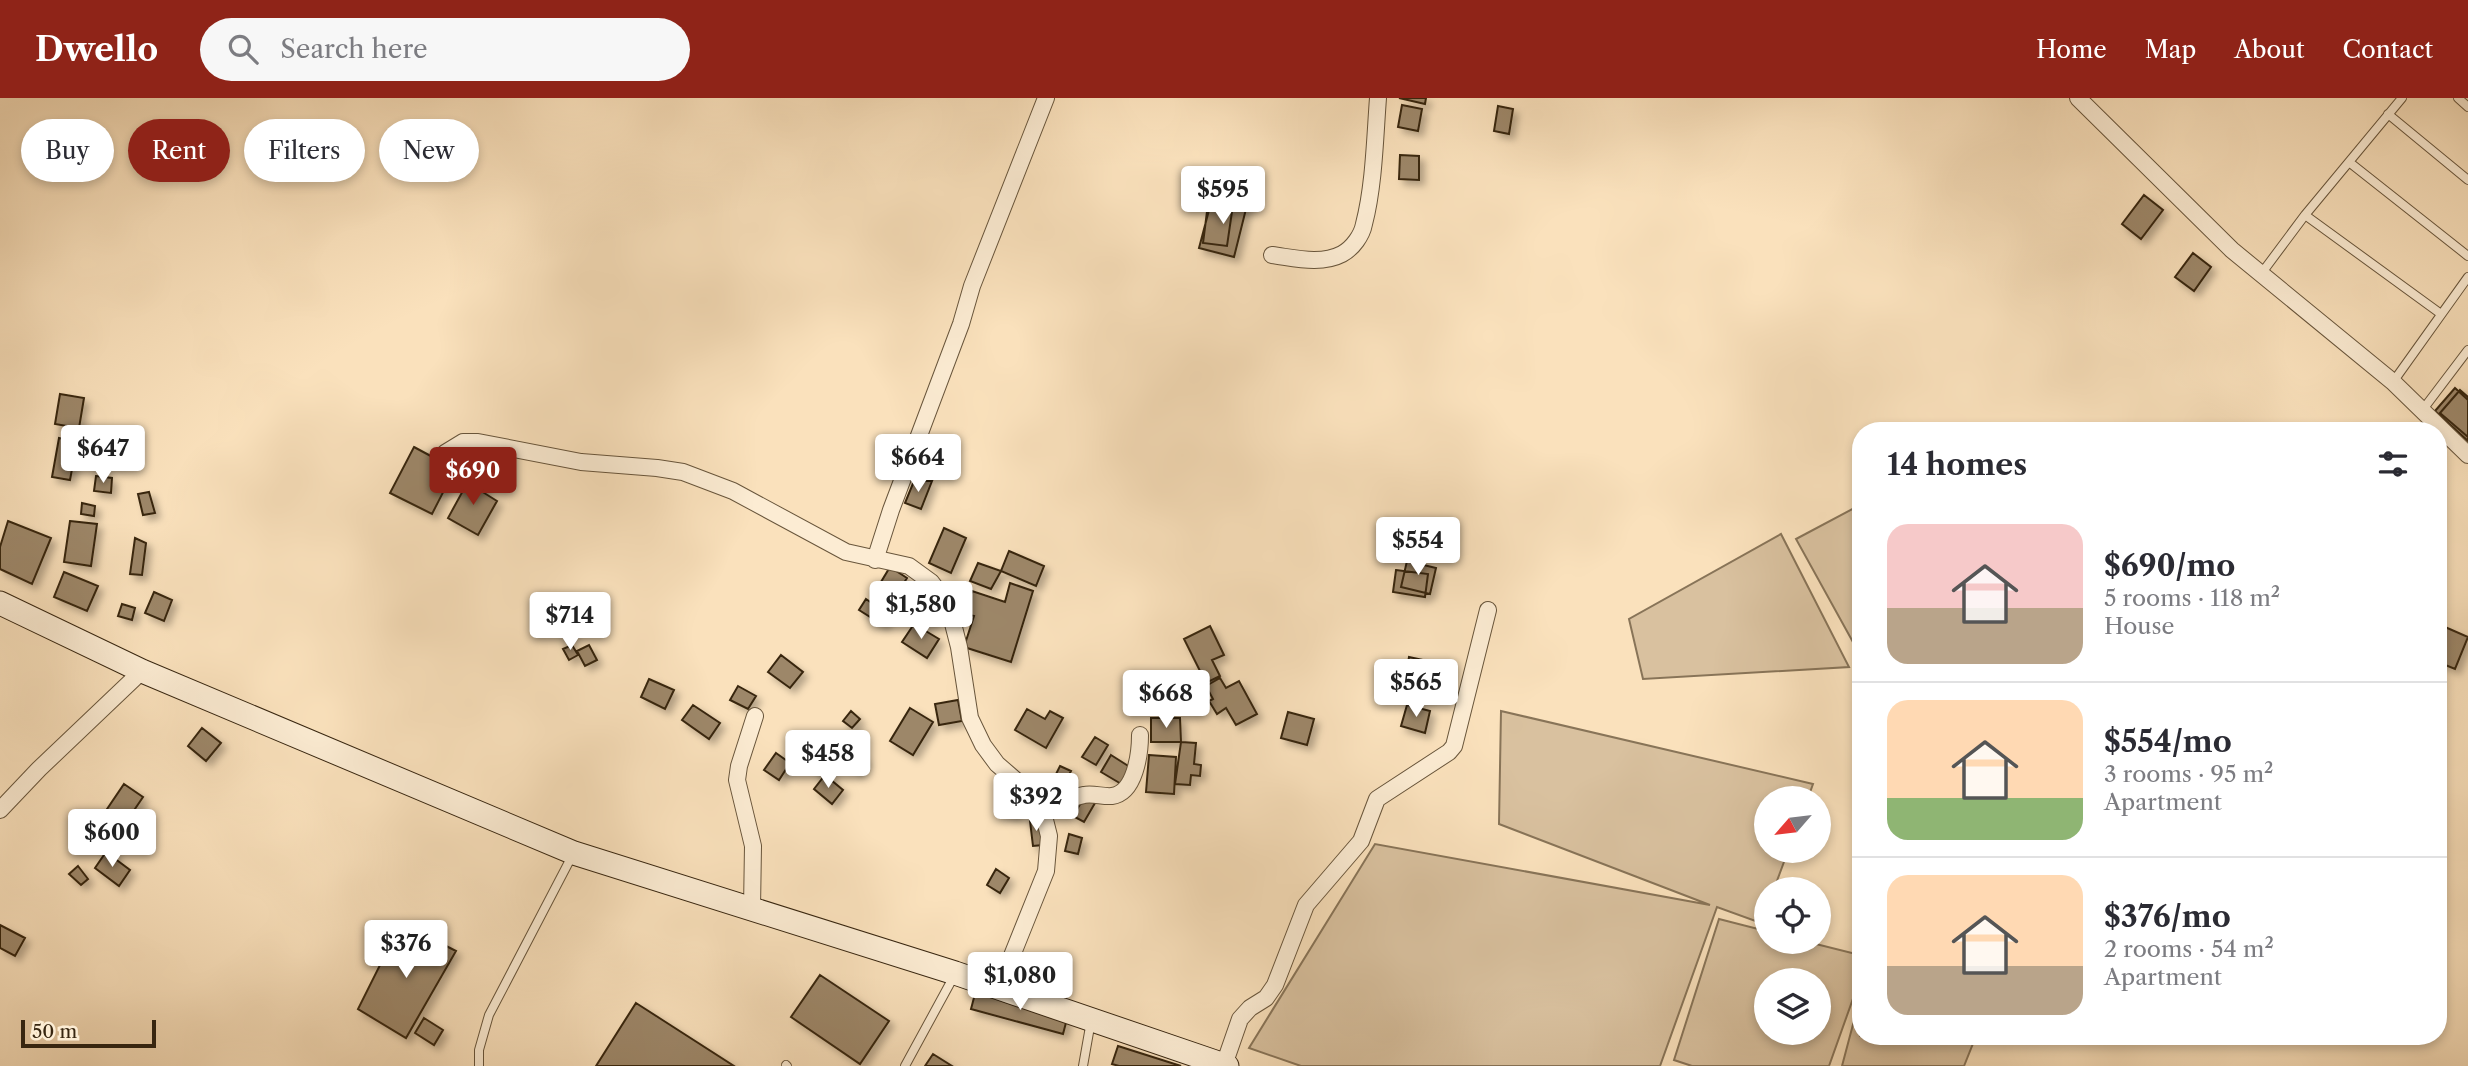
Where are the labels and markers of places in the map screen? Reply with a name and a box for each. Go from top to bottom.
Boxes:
pin: $595 [1182,166,1264,226]
pin: $647 [62,426,144,485]
pin: $664 [877,434,959,494]
pin: $690 [432,448,514,507]
pin: $554 [1377,518,1459,577]
pin: $1,580 [864,582,978,641]
pin: $714 [529,592,611,652]
pin: $565 [1375,660,1457,719]
pin: $668 [1125,670,1207,730]
pin: $458 [787,730,869,790]
pin: $392 [995,774,1077,833]
pin: $600 [71,810,153,869]
pin: $376 [365,920,447,980]
pin: $1,080 [963,953,1077,1012]

